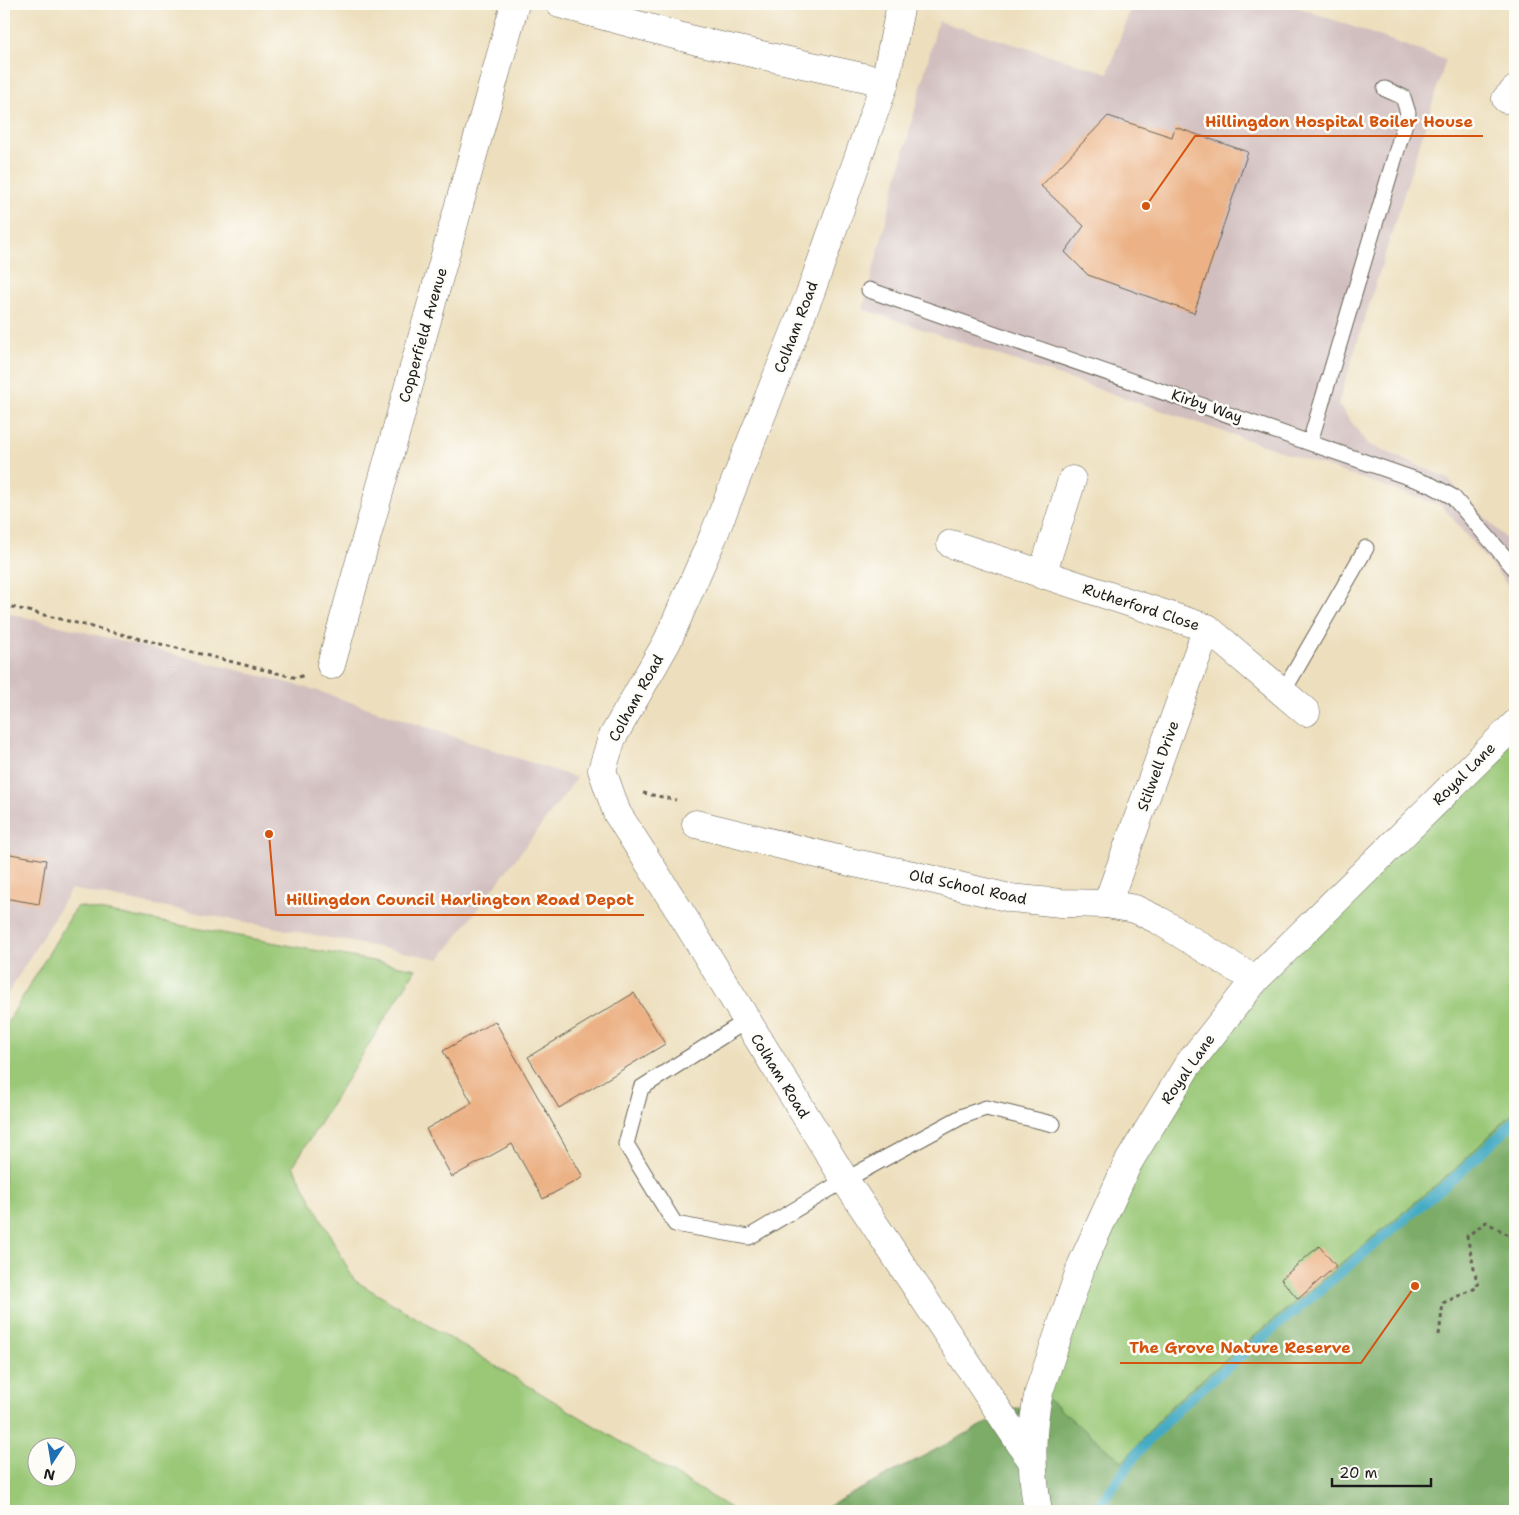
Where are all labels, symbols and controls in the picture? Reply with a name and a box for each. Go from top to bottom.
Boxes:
callout: Hillingdon Hospital Boiler House [1195,105,1483,136]
text: Hillingdon Hospital Boiler House [1205,111,1473,132]
street label: Copperfield Avenue [394,265,452,405]
street label: Colham Road [769,278,823,376]
street label: Kirby Way [1169,384,1245,428]
street label: Rutherford Close [1080,579,1202,635]
street label: Colham Road [604,650,668,745]
street label: Stilwell Drive [1132,718,1184,814]
street label: Royal Lane [1428,738,1500,810]
street label: Old School Road [907,865,1029,909]
callout: Hillingdon Council Harlington Road Depot [276,884,644,915]
text: Hillingdon Council Harlington Road Depot [286,889,634,910]
street label: Colham Road [746,1030,814,1123]
street label: Royal Lane [1156,1030,1220,1108]
callout: The Grove Nature Reserve [1120,1332,1361,1363]
text: The Grove Nature Reserve [1129,1337,1351,1358]
north arrow [28,1438,78,1488]
scale bar [1332,1455,1430,1487]
text: 20 m [1339,1463,1378,1483]
text: N [42,1465,57,1485]

